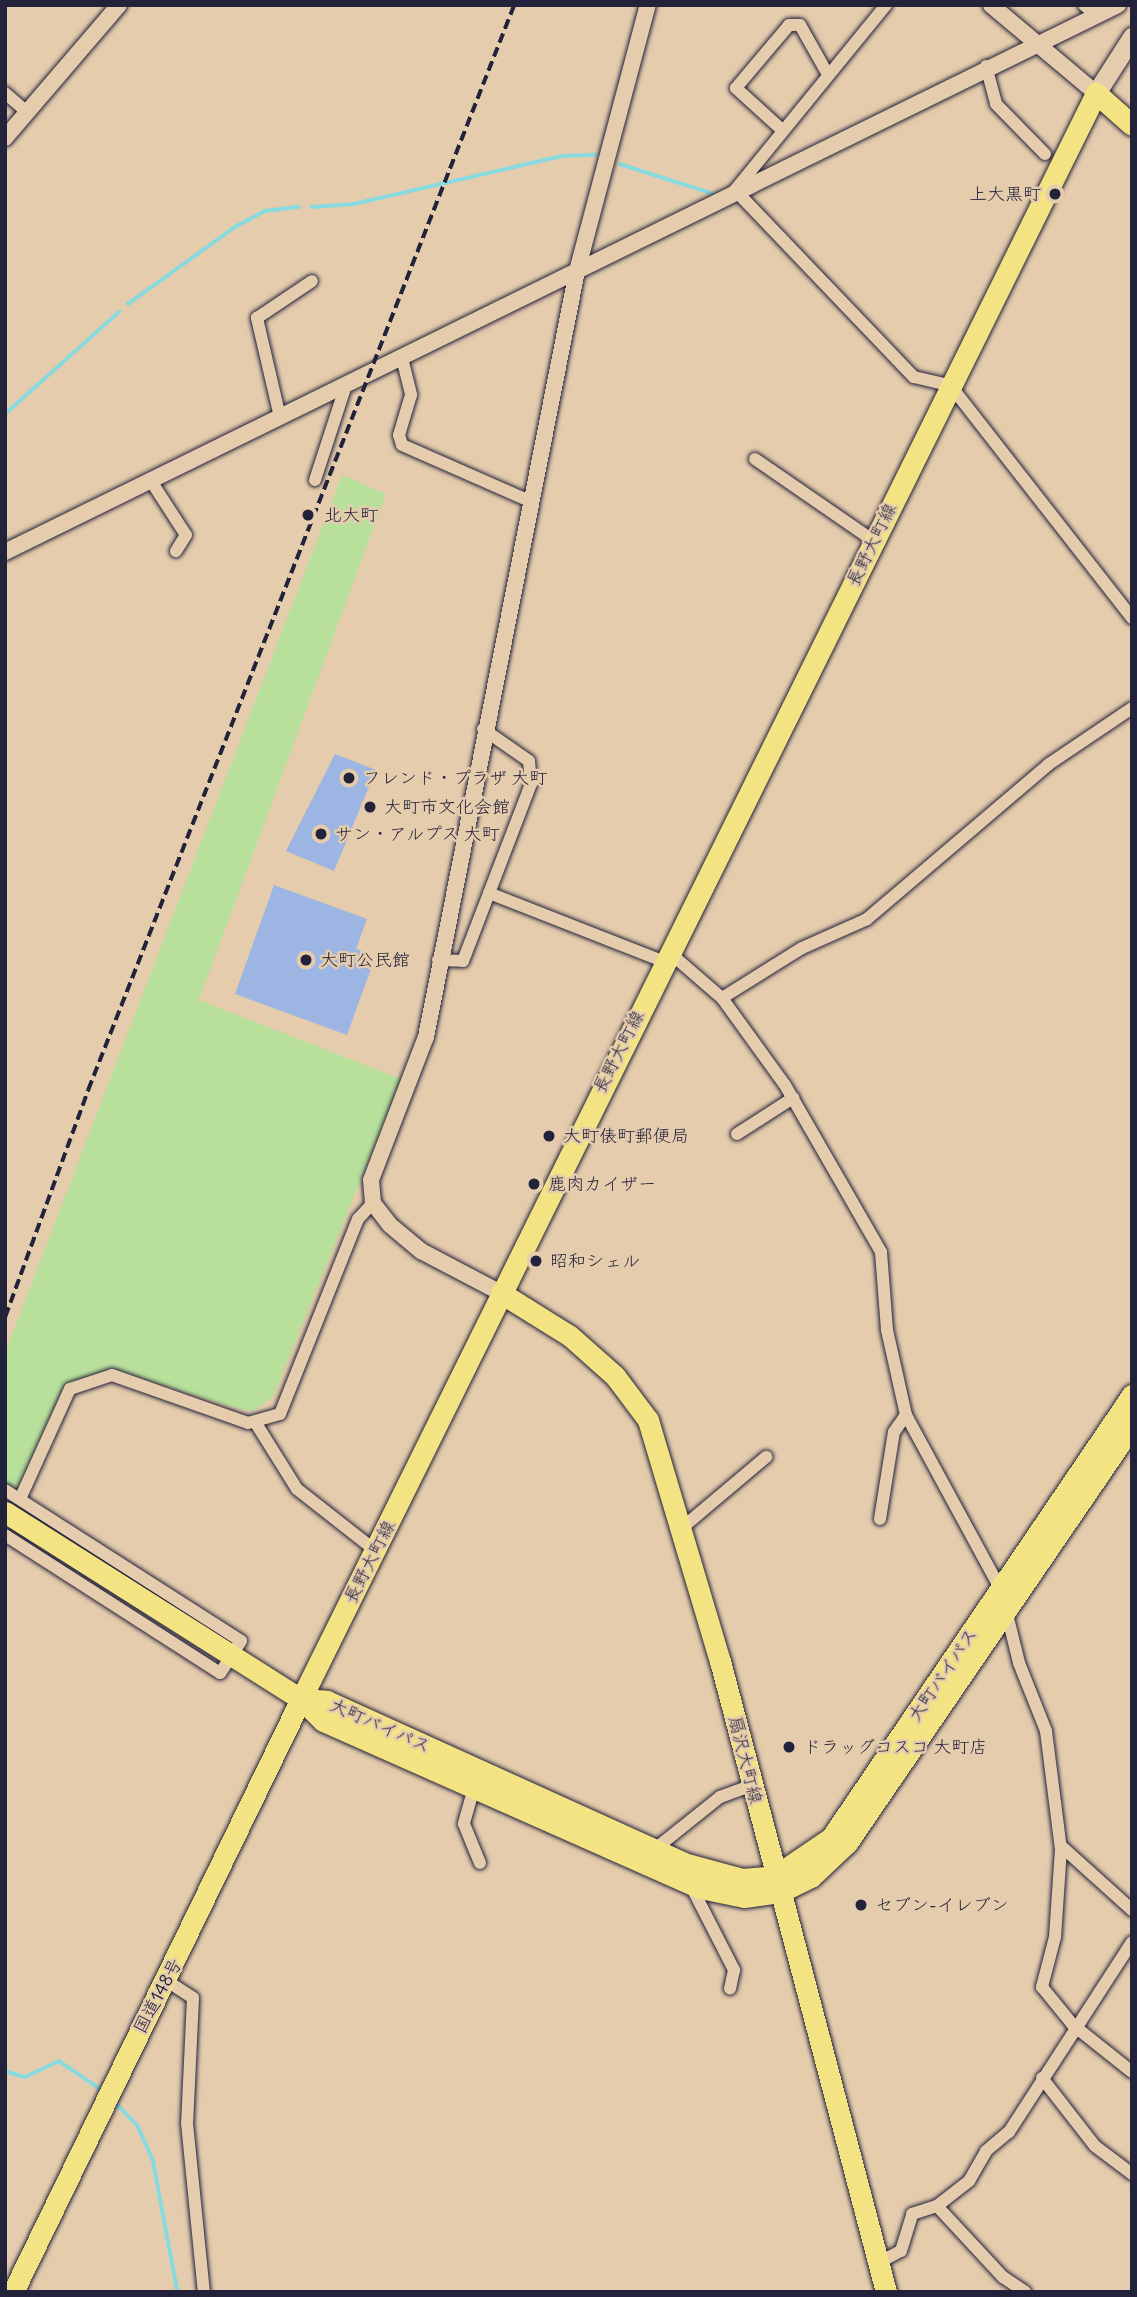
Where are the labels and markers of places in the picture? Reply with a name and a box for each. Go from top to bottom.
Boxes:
place label: 上大黒町 [969,183,1041,205]
marker: 上大黒町 [1047,186,1063,202]
place label: 北大町 [324,504,378,526]
marker: 北大町 [298,505,318,525]
place label: フレンド・プラザ 大町 [363,767,547,789]
marker: フレンド・プラザ 大町 [341,770,357,786]
place label: 大町市文化会館 [384,796,510,818]
marker: 大町市文化会館 [362,799,378,815]
place label: サン・アルプス 大町 [335,823,501,845]
marker: サン・アルプス 大町 [313,826,329,842]
place label: 大町公民館 [320,949,410,971]
marker: 大町公民館 [298,952,314,968]
place label: 大町俵町郵便局 [563,1125,689,1147]
marker: 大町俵町郵便局 [541,1128,557,1144]
place label: 鹿肉カイザー [548,1173,656,1195]
marker: 鹿肉カイザー [526,1176,542,1192]
place label: 昭和シェル [550,1250,640,1272]
marker: 昭和シェル [528,1253,544,1269]
place label: ドラッグコスコ 大町店 [803,1736,987,1758]
marker: ドラッグコスコ 大町店 [781,1739,797,1755]
place label: セブン-イレブン [875,1894,1009,1916]
marker: セブン-イレブン [853,1897,869,1913]

